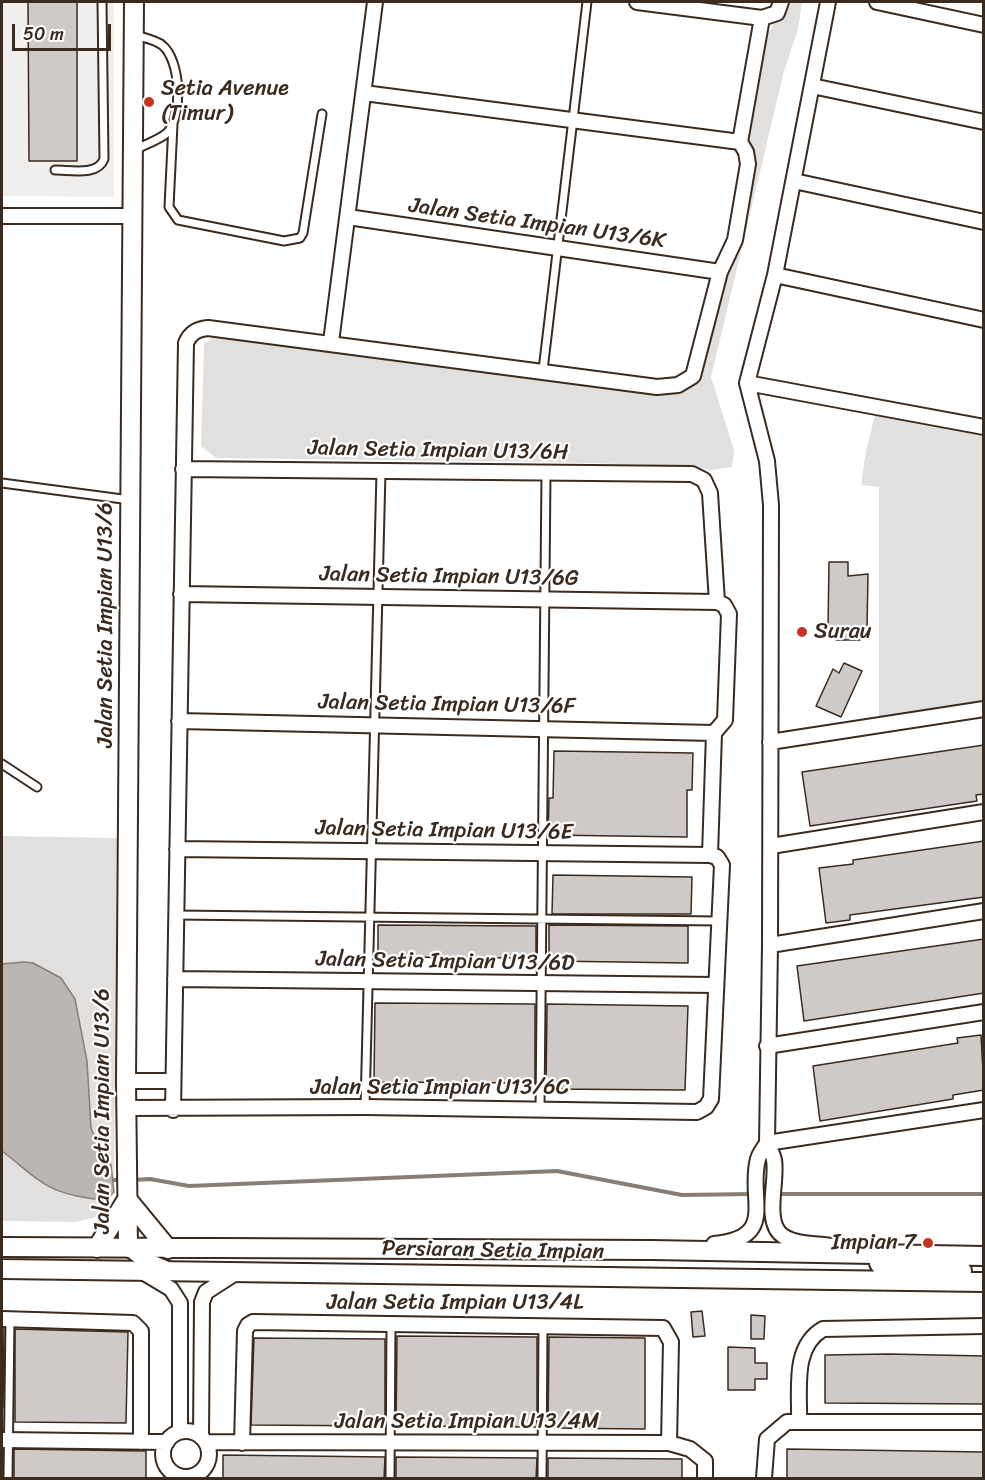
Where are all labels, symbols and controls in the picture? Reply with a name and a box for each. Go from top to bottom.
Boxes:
scale bar [15,12,114,50]
text: 50 m [23,18,64,50]
place label: Setia Avenue (Timur) [161,76,289,128]
marker: Setia Avenue (Timur) [142,95,156,109]
street label: Jalan Setia Impian U13/6K [407,193,667,255]
street label: Jalan Setia Impian U13/6H [307,436,569,466]
street label: Jalan Setia Impian U13/6 [93,502,119,748]
street label: Jalan Setia Impian U13/6G [319,562,579,592]
place label: Surau [814,619,871,645]
marker: Surau [795,625,809,639]
street label: Jalan Setia Impian U13/6F [318,690,576,720]
street label: Jalan Setia Impian U13/6E [315,816,573,846]
street label: Jalan Setia Impian U13/6D [316,947,574,977]
street label: Jalan Setia Impian U13/6 [90,988,116,1234]
street label: Jalan Setia Impian U13/6C [310,1075,570,1101]
place label: Impian 7 [831,1230,916,1256]
street label: Persiaran Setia Impian [382,1236,604,1266]
marker: Impian 7 [921,1236,935,1250]
street label: Jalan Setia Impian U13/4L [327,1290,583,1316]
street label: Jalan Setia Impian U13/4M [335,1409,599,1435]

